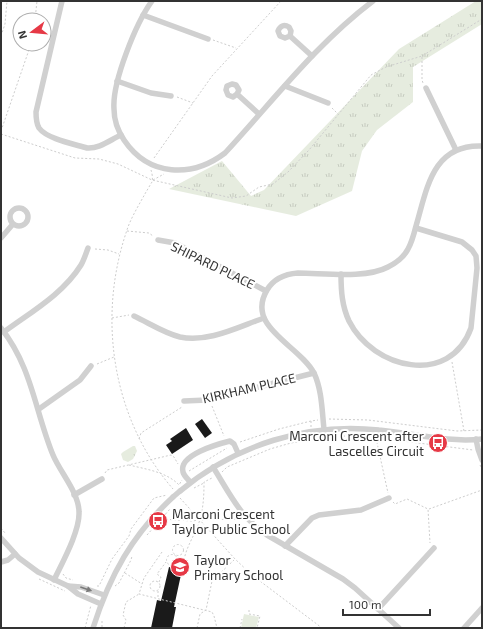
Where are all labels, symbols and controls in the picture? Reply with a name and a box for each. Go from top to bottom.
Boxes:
north arrow [12,12,52,52]
text: N [15,29,29,41]
street label: SHIPARD PLACE [168,238,258,292]
street label: KIRKHAM PLACE [201,370,297,406]
place label: Marconi Crescent after Lascelles Circuit [289,428,424,459]
bus stop icon: Marconi Crescent after Lascelles Circuit [427,432,449,454]
place label: Marconi Crescent Taylor Public School [172,506,290,537]
bus stop icon: Marconi Crescent Taylor Public School [147,510,169,532]
place label: Taylor Primary School [194,552,283,583]
school or university icon: Taylor Primary School [169,556,191,578]
one-way arrow [81,586,93,592]
scale bar [343,591,430,617]
text: 100 m [349,597,381,611]

